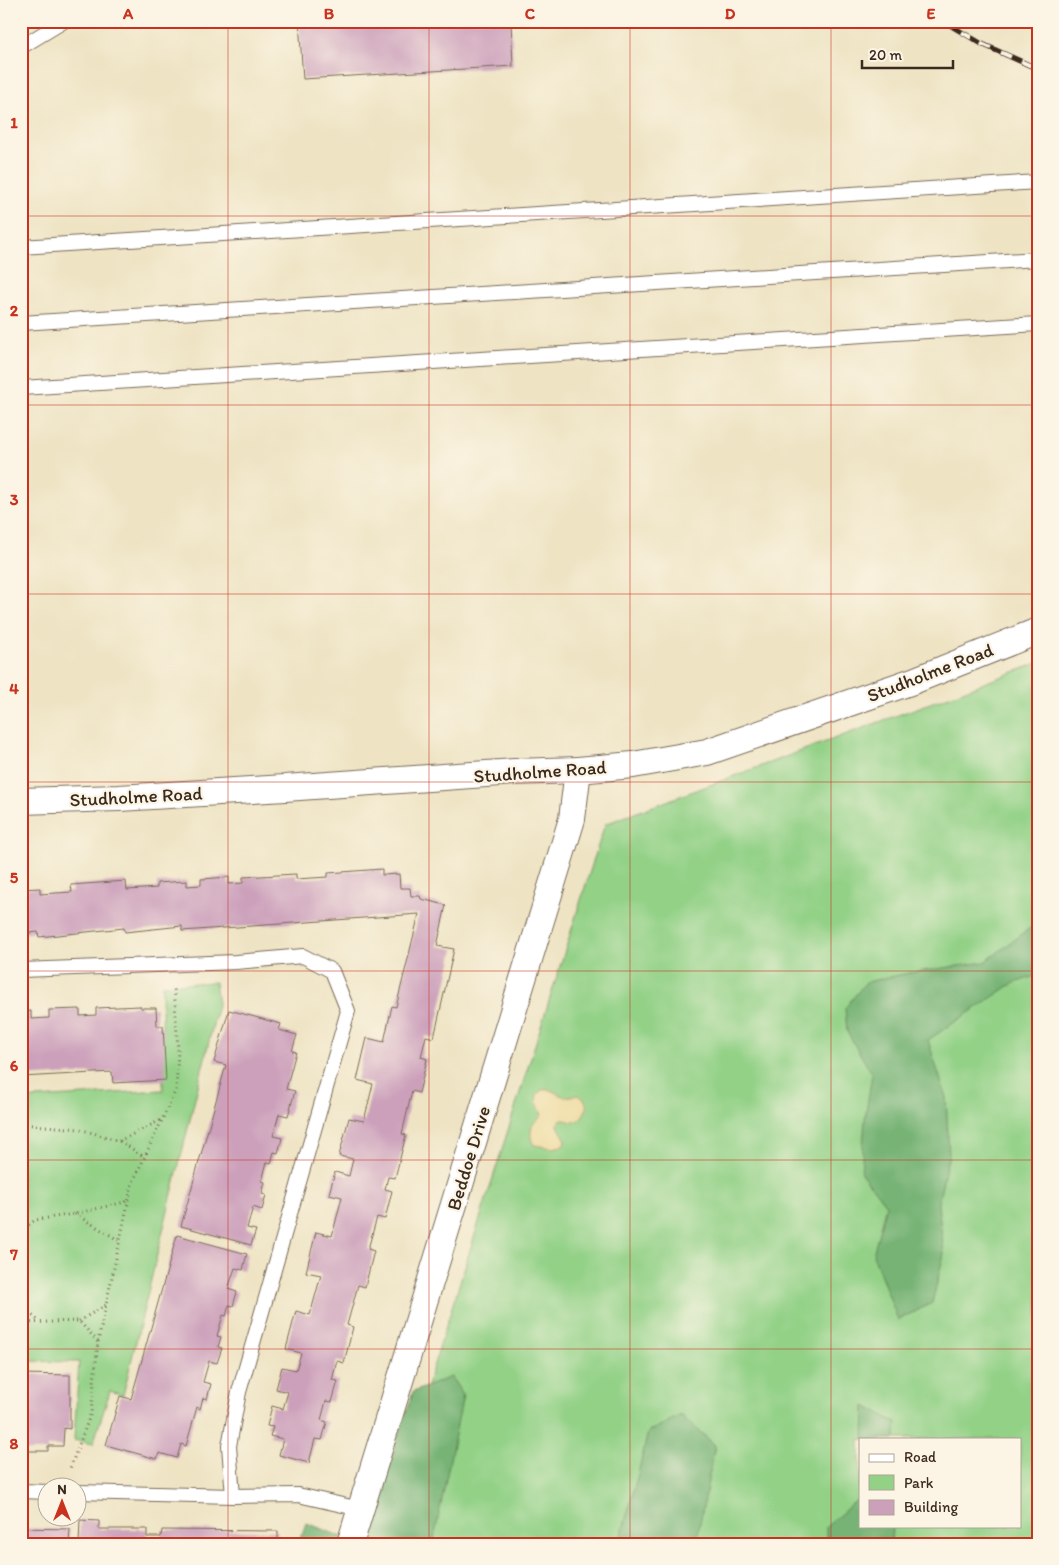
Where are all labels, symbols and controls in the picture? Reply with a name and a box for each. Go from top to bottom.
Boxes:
text: A [122,4,134,23]
text: B [324,4,335,23]
text: C [525,4,536,23]
text: D [725,4,736,23]
text: E [927,4,936,23]
scale bar [862,38,953,70]
text: 20 m [869,46,903,64]
text: 1 [10,113,18,132]
text: 2 [10,301,19,320]
text: 3 [10,490,19,509]
street label: Studholme Road [864,638,997,707]
text: 4 [9,679,19,698]
street label: Studholme Road [473,755,608,788]
street label: Studholme Road [69,781,204,811]
text: 5 [10,868,19,887]
text: 6 [10,1056,19,1075]
street label: Beddoe Drive [442,1103,495,1213]
text: 7 [9,1245,18,1264]
text: 8 [10,1434,19,1453]
legend [859,1438,1022,1528]
text: Road [904,1448,937,1466]
text: Park [904,1474,934,1492]
north arrow [38,1478,88,1528]
text: N [57,1481,67,1498]
text: Building [904,1498,958,1516]

